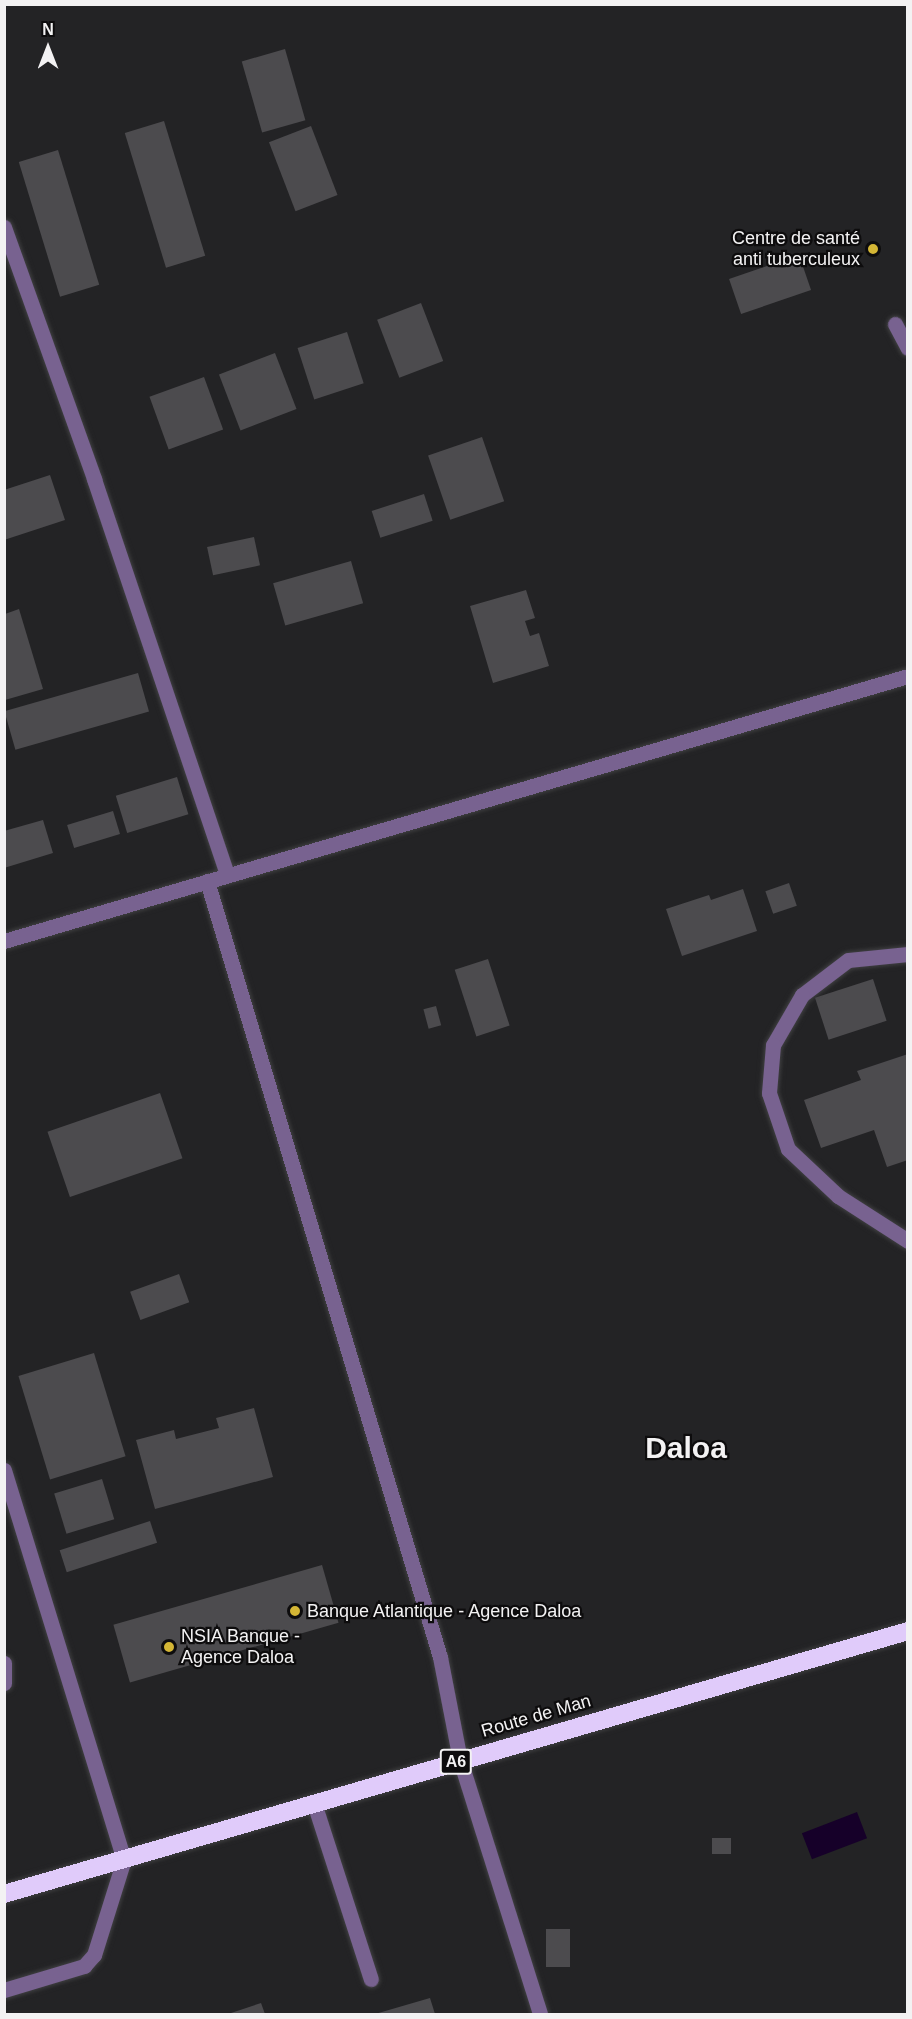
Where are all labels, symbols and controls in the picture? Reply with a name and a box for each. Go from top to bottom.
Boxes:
north arrow [18,18,78,78]
text: N [42,21,54,38]
place label: Centre de santé anti tuberculeux [732,228,860,270]
marker: Centre de santé anti tuberculeux [864,240,882,258]
district label: Daloa [645,1430,727,1466]
place label: Banque Atlantique - Agence Daloa [307,1600,583,1622]
marker: Banque Atlantique - Agence Daloa [288,1604,302,1618]
place label: NSIA Banque - Agence Daloa [181,1626,301,1668]
marker: NSIA Banque - Agence Daloa [162,1640,176,1654]
street label: Route de Man [479,1690,593,1742]
road number: A6 [440,1749,472,1775]

